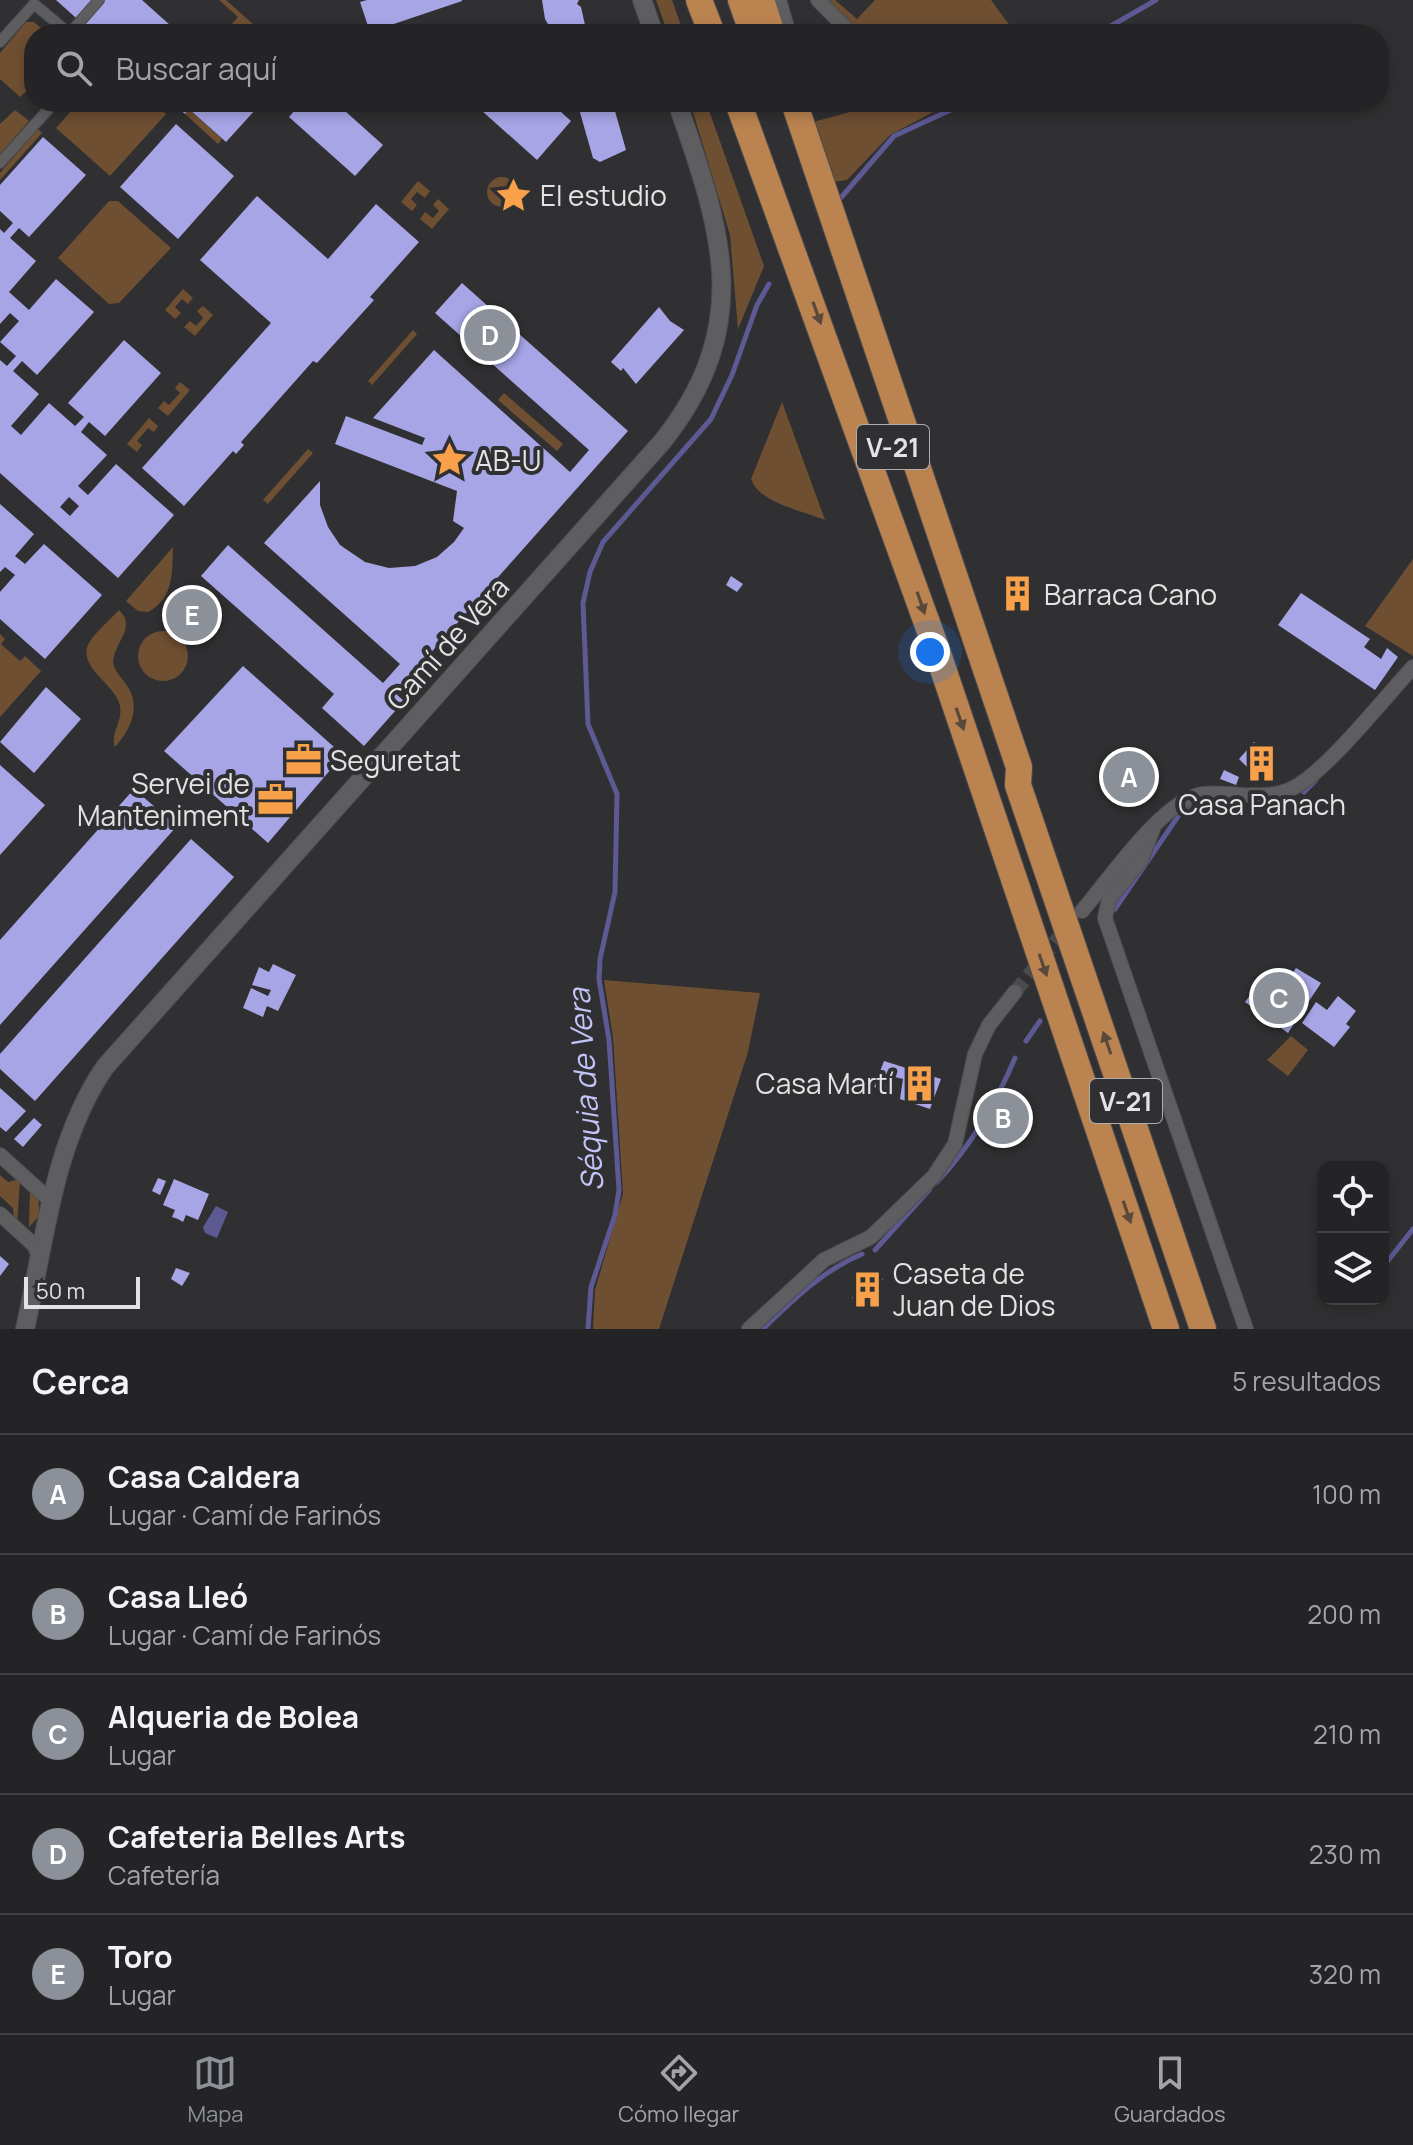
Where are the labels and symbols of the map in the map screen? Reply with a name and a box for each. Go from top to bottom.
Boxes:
place icon: El estudio [495,176,533,214]
place label: El estudio [540,176,667,214]
one-way arrow [812,302,824,326]
pin: D [464,305,516,365]
road number: V-21 [857,425,929,469]
place icon: AB-U [430,441,468,479]
place label: AB-U [475,441,541,479]
street label: Camí de Vera [377,568,517,718]
building icon: Barraca Cano [999,575,1037,613]
place label: Barraca Cano [1044,575,1217,613]
pin: E [166,585,218,645]
one-way arrow [915,591,927,615]
your location [910,632,950,672]
one-way arrow [955,707,967,731]
office icon: Seguretat [285,741,323,779]
place label: Seguretat [330,741,461,779]
building icon: Casa Panach [1243,745,1281,783]
pin: A [1103,747,1155,807]
place label: Servei de Manteniment [77,764,250,834]
office icon: Servei de Manteniment [257,780,295,818]
place label: Casa Panach [1178,785,1346,823]
one-way arrow [1038,954,1050,978]
pin: C [1253,968,1305,1028]
water label: Séquia de Vera [557,986,613,1193]
one-way arrow [1100,1030,1112,1054]
place label: Casa Martí [756,1064,894,1102]
building icon: Casa Martí [901,1064,939,1102]
road number: V-21 [1090,1079,1162,1123]
pin: B [977,1088,1029,1148]
one-way arrow [1121,1200,1133,1224]
place label: Caseta de Juan de Dios [893,1254,1055,1324]
building icon: Caseta de Juan de Dios [848,1270,886,1308]
scale bar [24,1273,140,1309]

